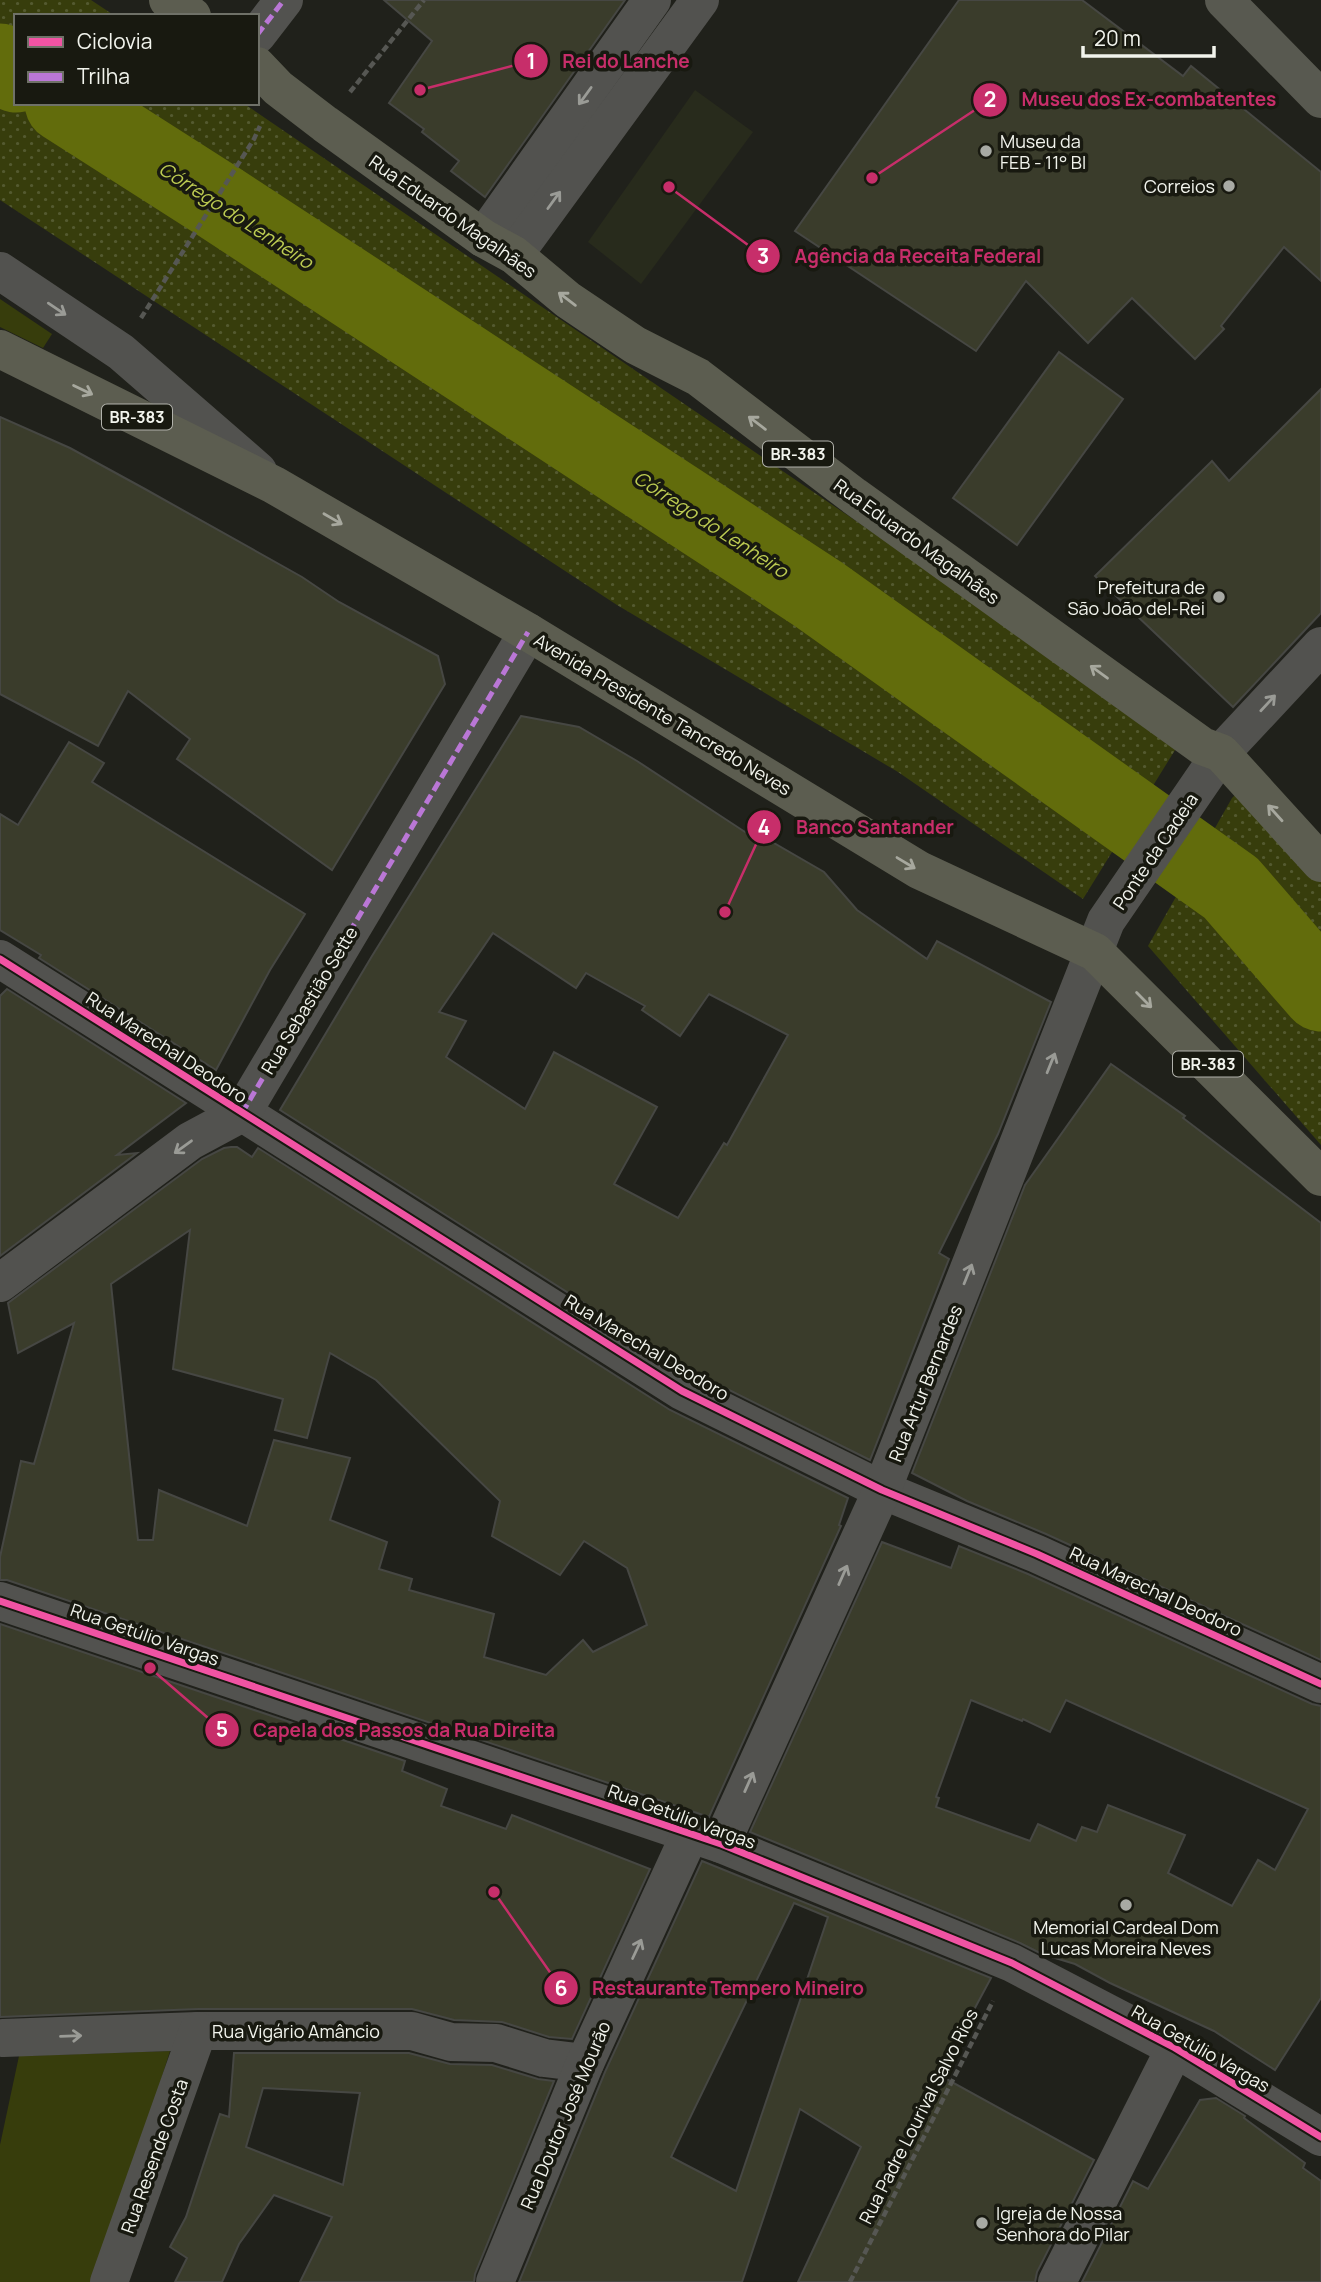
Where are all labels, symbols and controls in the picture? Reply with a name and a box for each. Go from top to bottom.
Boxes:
legend [14,14,259,105]
scale bar [1083,14,1214,58]
text: 20 m [1094,24,1141,52]
text: Ciclovia [77,27,152,55]
callout: Rei do Lanche [513,41,704,81]
text: 1 [526,47,536,75]
text: Rei do Lanche [562,48,690,74]
text: Trilha [77,62,130,90]
callout: Museu dos Ex-combatentes [973,80,1291,120]
text: 2 [984,85,996,113]
one-way arrow [578,86,592,105]
text: Museu dos Ex-combatentes [1022,86,1276,112]
place label: Museu da FEB - 11° BI [1000,129,1086,174]
marker: Museu da FEB - 11° BI [978,143,994,159]
street label: Rua Eduardo Magalhães [365,149,541,283]
water label: Córrego do Lenheiro [154,155,319,275]
place label: Correios [1144,174,1215,198]
marker: Correios [1221,178,1237,194]
one-way arrow [547,191,562,210]
callout: Agência da Receita Federal [746,236,1056,276]
text: 3 [757,242,769,270]
text: Agência da Receita Federal [795,243,1041,269]
one-way arrow [558,291,577,306]
one-way arrow [47,301,66,316]
one-way arrow [72,384,93,398]
road number: BR-383 [102,404,172,430]
one-way arrow [748,415,767,430]
road number: BR-383 [763,442,833,467]
water label: Córrego do Lenheiro [629,464,794,584]
street label: Rua Eduardo Magalhães [829,473,1005,609]
one-way arrow [322,513,343,526]
place label: Prefeitura de São João del-Rei [1067,575,1205,620]
marker: Prefeitura de São João del-Rei [1211,589,1227,605]
street label: Avenida Presidente Tancredo Neves [530,628,796,800]
one-way arrow [1090,665,1109,679]
one-way arrow [1259,695,1276,712]
street label: Ponte da Cadeia [1107,788,1203,914]
one-way arrow [1267,804,1283,822]
callout: Banco Santander [747,807,968,847]
text: 4 [758,813,770,841]
text: Banco Santander [796,814,954,840]
one-way arrow [896,856,916,870]
street label: Rua Sebastião Sette [255,922,363,1078]
street label: Rua Marechal Deodoro [82,986,252,1108]
one-way arrow [1135,992,1152,1009]
road number: BR-383 [1173,1052,1243,1076]
one-way arrow [1046,1053,1059,1074]
one-way arrow [174,1140,193,1154]
one-way arrow [962,1264,975,1286]
street label: Rua Marechal Deodoro [560,1288,734,1406]
street label: Rua Artur Bernardes [883,1301,967,1465]
street label: Rua Marechal Deodoro [1066,1540,1246,1642]
one-way arrow [837,1565,850,1586]
street label: Rua Getúlio Vargas [67,1597,223,1671]
callout: Capela dos Passos da Rua Direita [204,1710,569,1750]
text: 5 [216,1715,228,1743]
text: Capela dos Passos da Rua Direita [253,1717,555,1743]
one-way arrow [743,1772,756,1794]
street label: Rua Getúlio Vargas [605,1778,759,1854]
marker: Memorial Cardeal Dom Lucas Moreira Neves [1118,1897,1134,1913]
place label: Memorial Cardeal Dom Lucas Moreira Neves [1033,1915,1219,1960]
one-way arrow [631,1939,645,1960]
callout: Restaurante Tempero Mineiro [543,1968,878,2008]
text: 6 [554,1974,568,2002]
text: Restaurante Tempero Mineiro [592,1975,864,2001]
street label: Rua Getúlio Vargas [1128,1999,1274,2097]
street label: Rua Padre Lourival Salvo Rios [853,2004,983,2228]
street label: Rua Doutor José Mourão [514,2017,616,2213]
street label: Rua Vigário Amâncio [212,2019,380,2043]
one-way arrow [60,2029,83,2042]
street label: Rua Resende Costa [115,2075,193,2237]
place label: Igreja de Nossa Senhora do Pilar [996,2201,1130,2246]
marker: Igreja de Nossa Senhora do Pilar [974,2215,990,2231]

